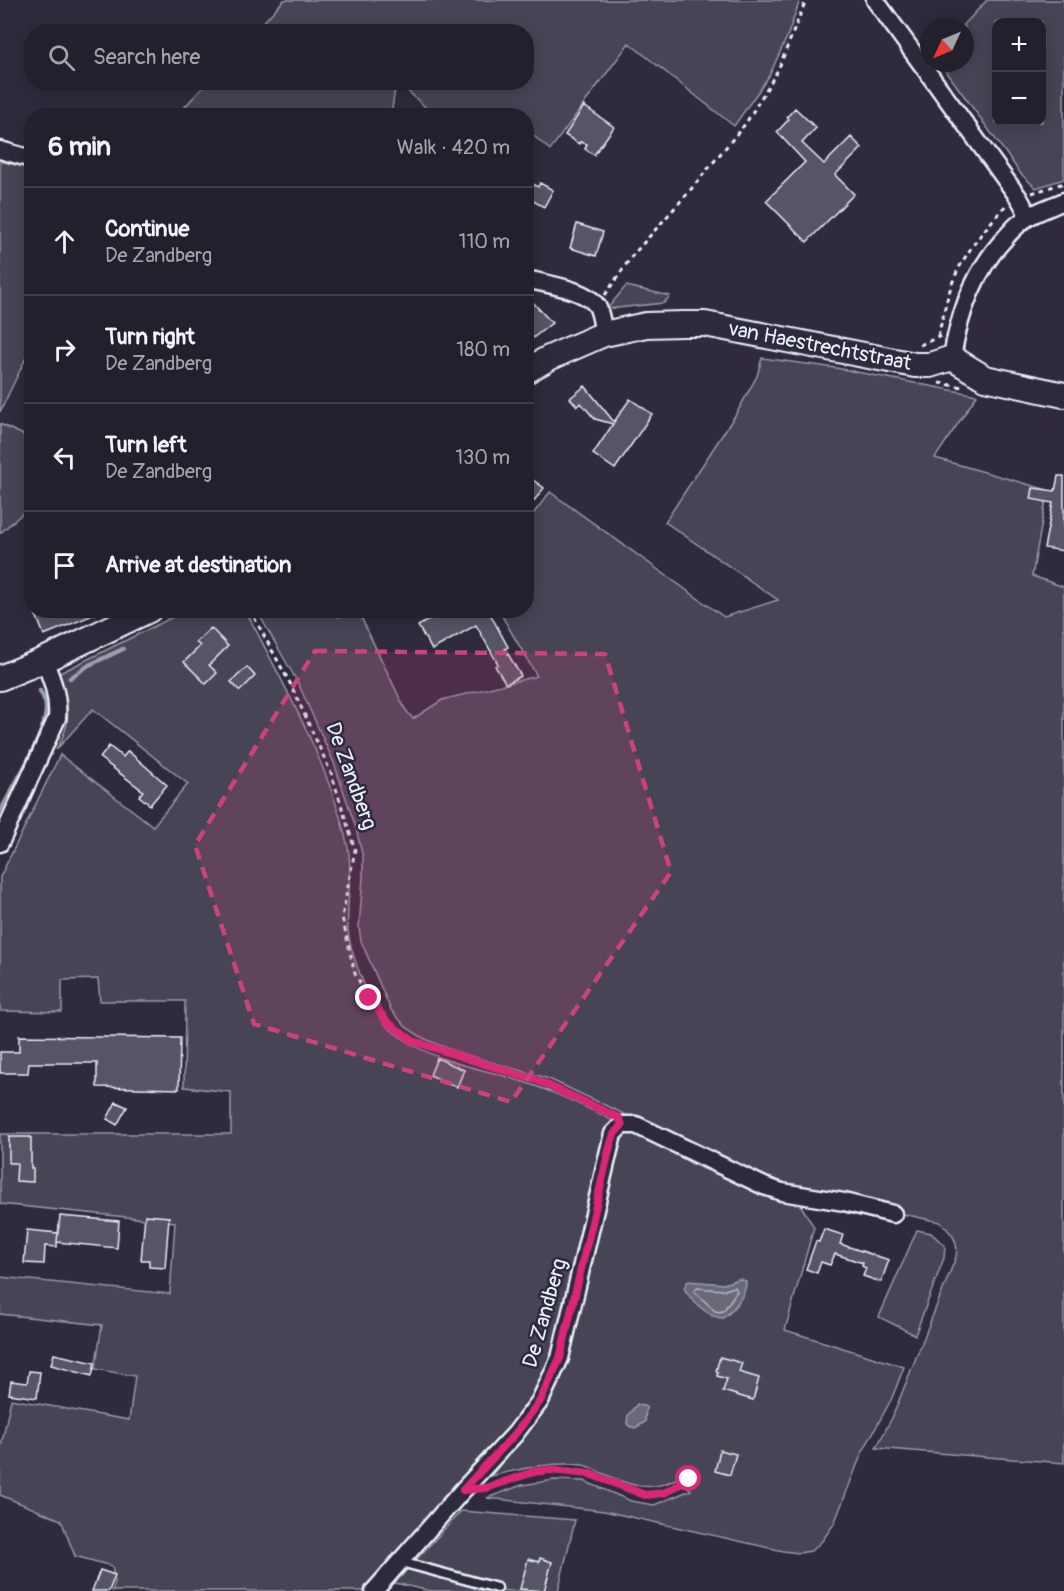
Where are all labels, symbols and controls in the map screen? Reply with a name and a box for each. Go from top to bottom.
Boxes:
north arrow [920,18,974,72]
map controls [992,18,1046,126]
button: + [992,18,1046,72]
search box [24,24,534,90]
icon: search [45,41,78,74]
text: Search here [93,43,200,71]
button: − [992,72,1046,126]
text: 6 min [48,131,111,163]
text: Walk · 420 m [397,135,510,160]
text: Continue [105,215,189,243]
icon: ahead [48,225,81,258]
text: 110 m [459,229,510,254]
text: De Zandberg [105,243,212,268]
street label: van Haestrechtstraat [725,315,914,377]
text: Turn right [105,323,195,351]
icon: right [48,333,81,366]
text: 180 m [456,337,510,362]
text: De Zandberg [105,351,212,376]
text: Turn left [105,431,187,459]
icon: left [48,441,81,474]
text: 130 m [455,445,510,470]
text: De Zandberg [105,459,212,484]
icon: arrive [48,549,81,582]
text: Arrive at destination [105,551,291,579]
street label: De Zandberg [319,719,383,833]
route end [355,984,381,1010]
street label: De Zandberg [517,1255,573,1371]
route start [675,1465,701,1491]

